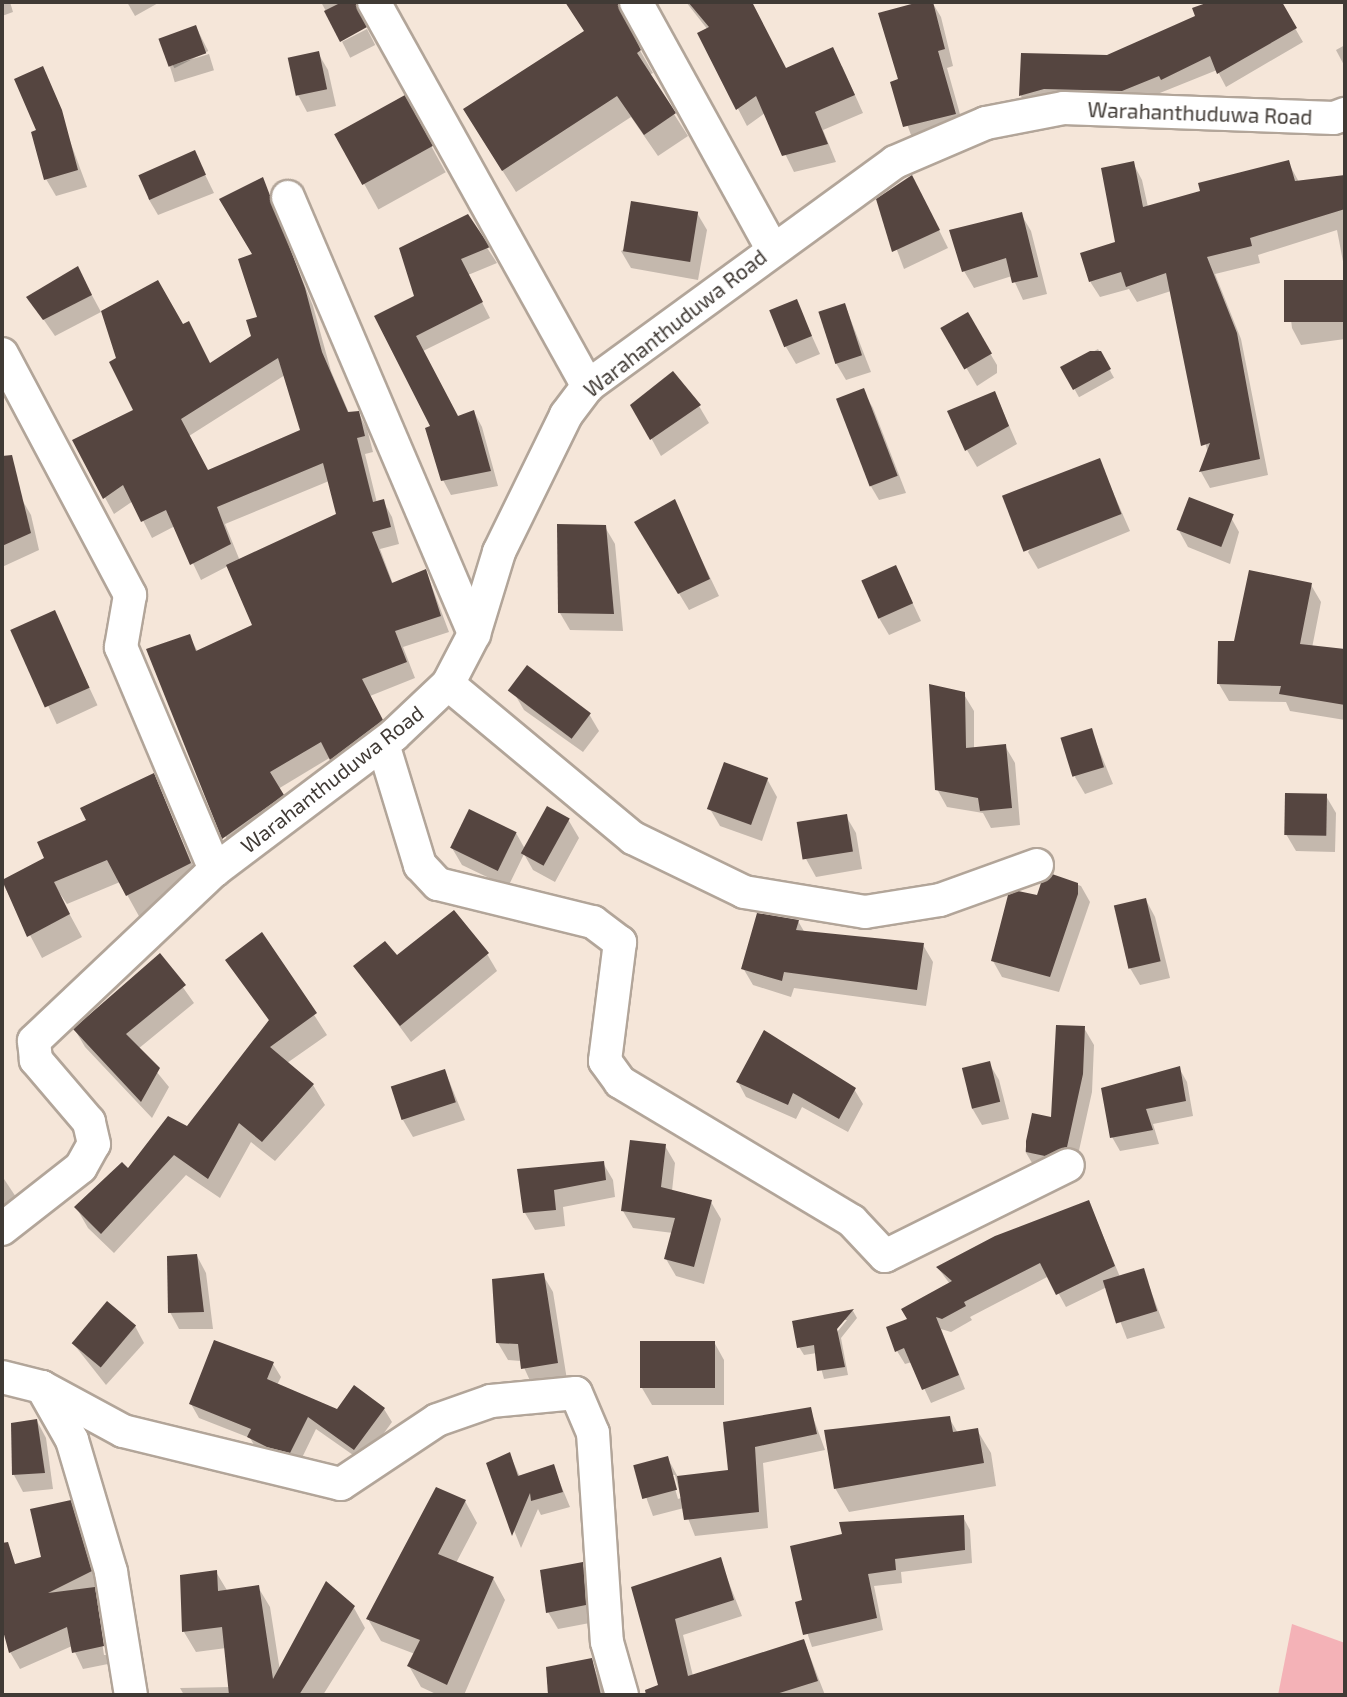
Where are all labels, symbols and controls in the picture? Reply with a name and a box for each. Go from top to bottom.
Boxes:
street label: Warahanthuduwa Road [1087,96,1313,130]
street label: Warahanthuduwa Road [579,244,771,402]
street label: Warahanthuduwa Road [236,700,428,858]

